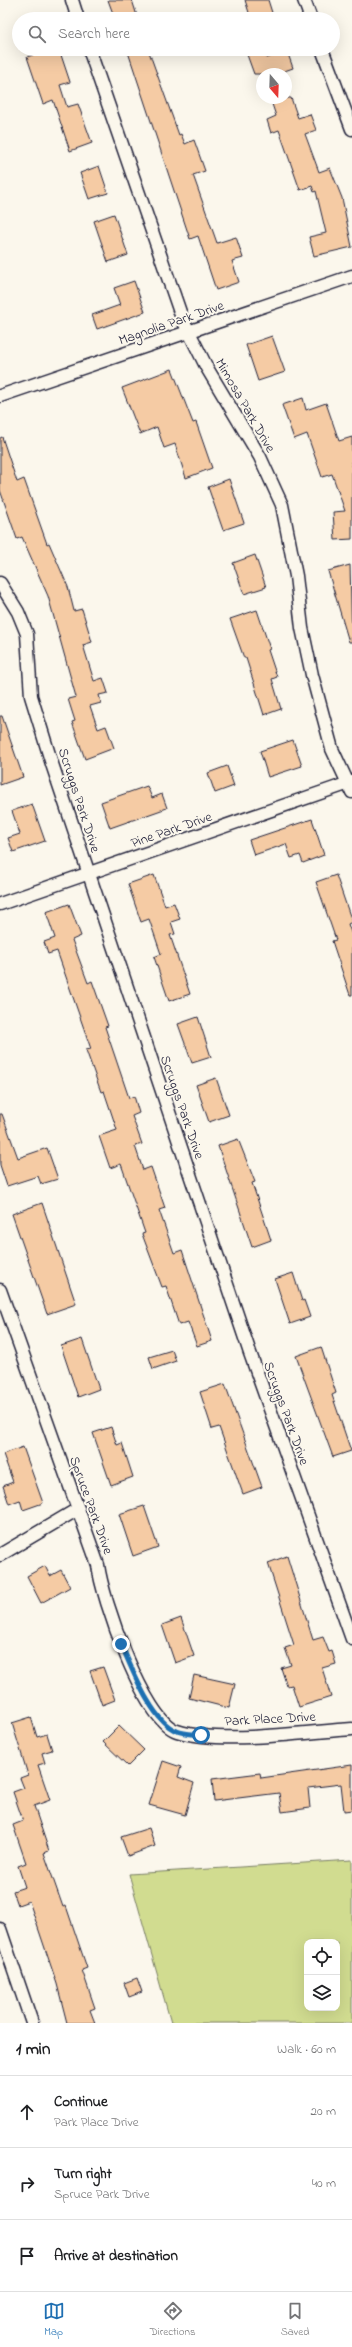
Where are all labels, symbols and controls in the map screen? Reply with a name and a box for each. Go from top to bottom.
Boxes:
search box [12,12,340,56]
icon: search [26,23,48,45]
text: Search here [58,23,130,45]
north arrow [256,68,292,104]
street label: Magnolia Park Drive [116,295,228,352]
street label: Mimosa Park Drive [209,355,280,457]
street label: Scruggs Park Drive [51,745,106,856]
street label: Pine Park Drive [128,807,216,854]
street label: Scruggs Park Drive [153,1053,209,1163]
street label: Scruggs Park Drive [256,1359,314,1469]
street label: Spruce Park Drive [63,1454,118,1558]
route end [112,1635,130,1653]
street label: Park Place Drive [224,1707,317,1732]
route start [192,1726,210,1744]
map controls [304,1939,340,2011]
button: locate [304,1939,340,1975]
button: layers [304,1975,340,2011]
text: 1 min [16,2037,50,2062]
text: Walk · 60 m [277,2040,336,2059]
text: Continue [54,2091,108,2113]
icon: ahead [16,2101,38,2123]
text: 20 m [311,2102,336,2121]
text: Park Place Drive [54,2113,139,2132]
text: Turn right [54,2163,112,2185]
icon: right [16,2173,38,2195]
text: 40 m [312,2174,336,2193]
text: Spruce Park Drive [54,2185,150,2204]
icon: arrive [16,2245,38,2267]
text: Arrive at destination [54,2245,178,2267]
tab: Map [43,2300,65,2340]
tab: Directions [150,2300,195,2340]
tab: Saved [281,2300,309,2340]

